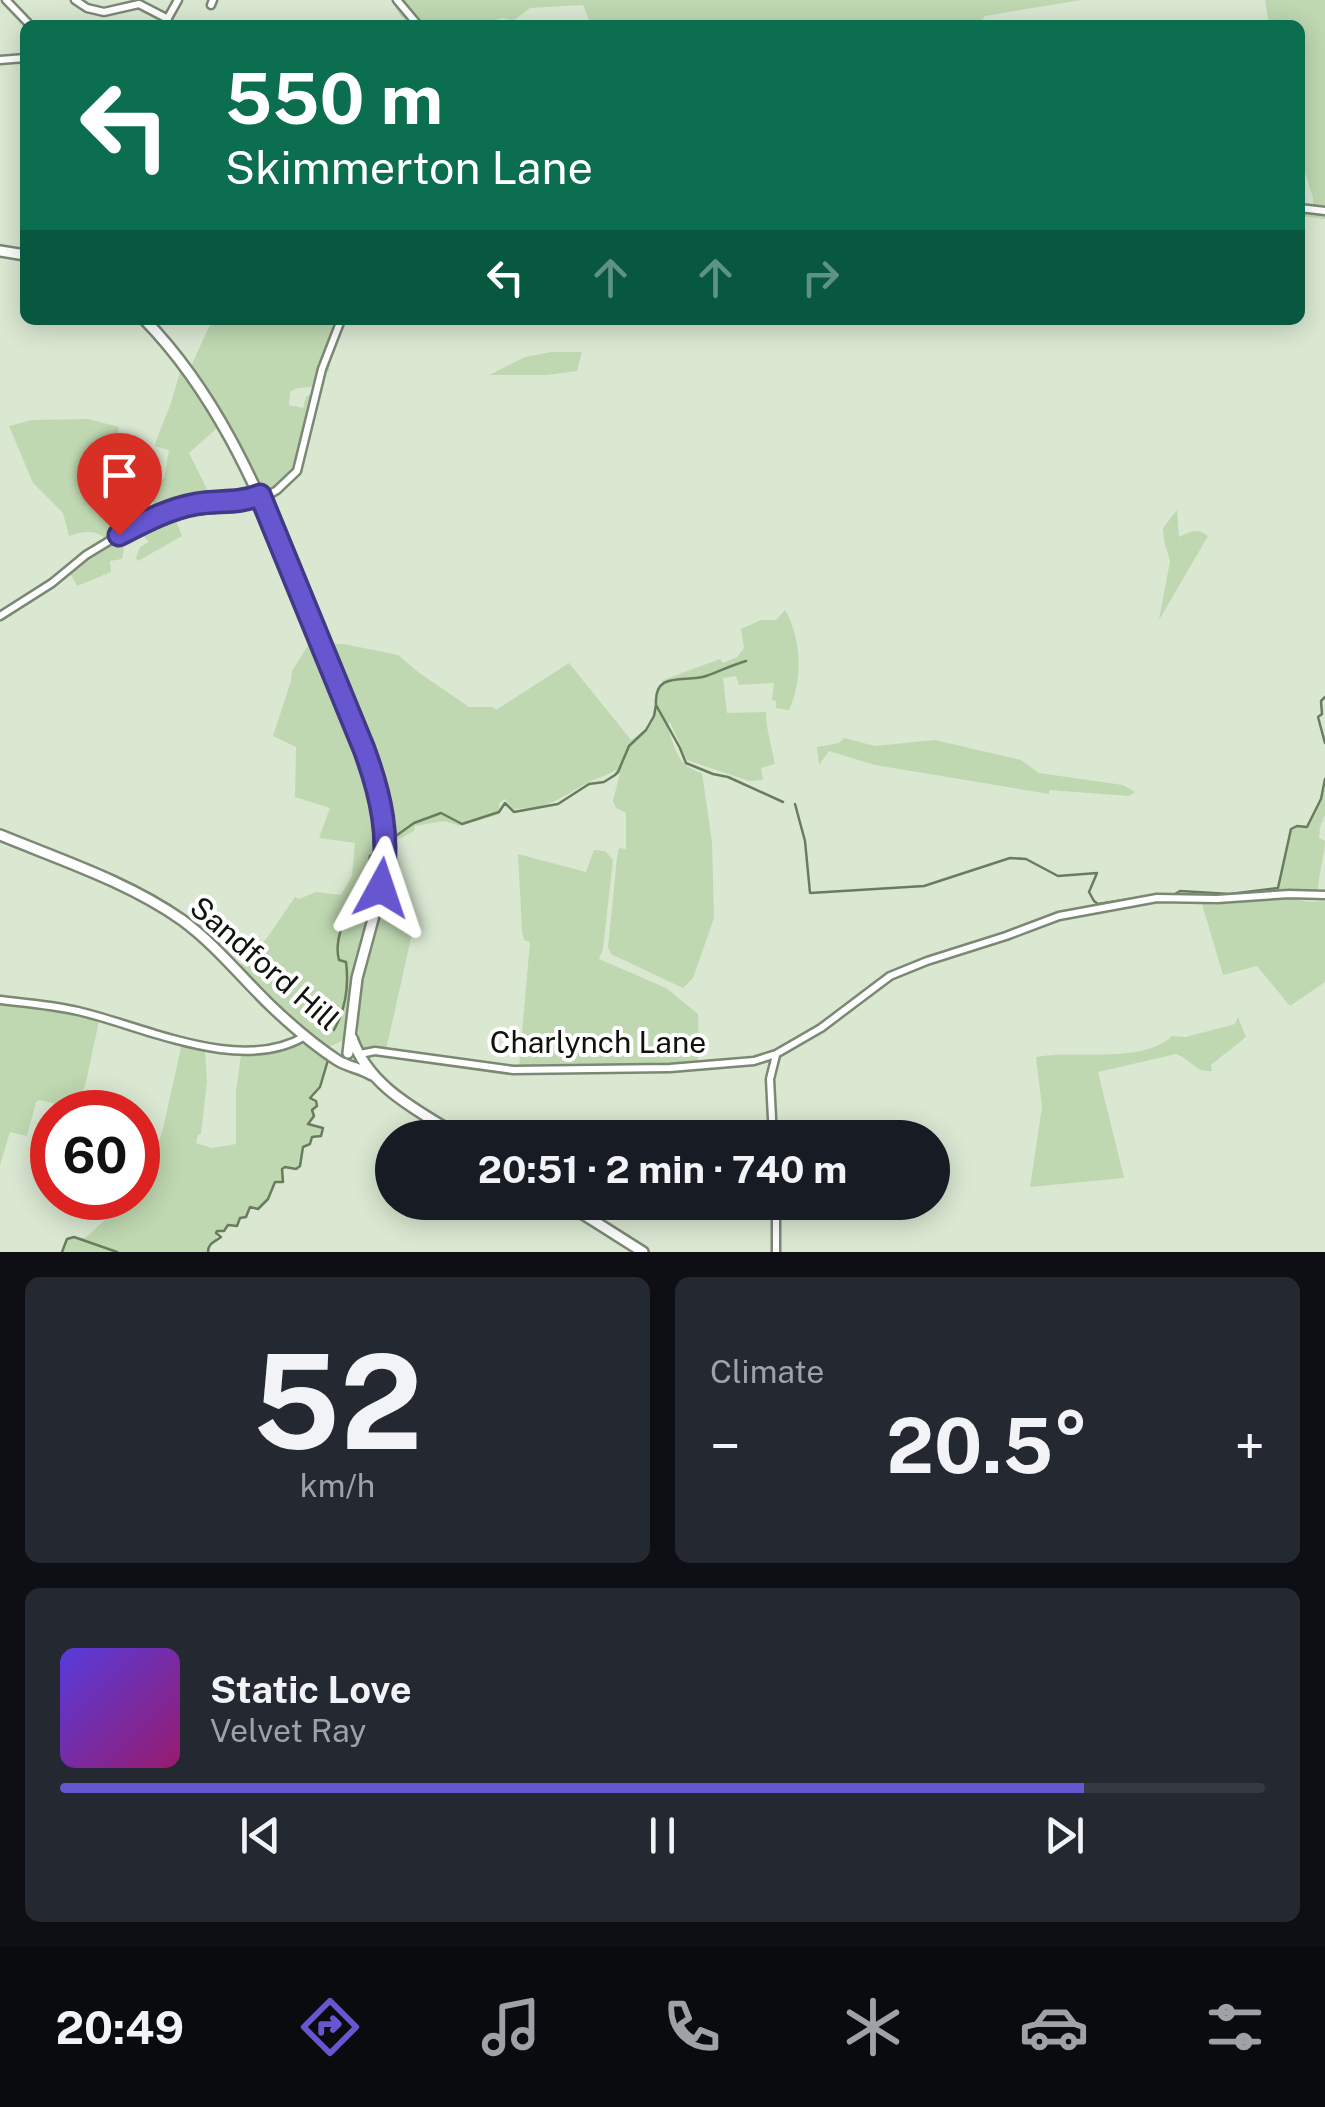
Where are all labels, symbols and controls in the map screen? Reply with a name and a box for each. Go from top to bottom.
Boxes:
text: 550 m [225,57,443,140]
icon: left [60,60,190,190]
text: Skimmerton Lane [225,141,593,194]
icon: left [478,250,533,305]
icon: ahead [583,250,638,305]
icon: ahead [688,250,743,305]
icon: right [793,250,848,305]
pin [77,433,162,536]
icon: arrive [92,448,147,503]
position arrow [329,836,433,940]
street label: Sandford Hill [183,889,347,1037]
street label: Charlynch Lane [490,1024,706,1060]
speed limit sign: 60 [30,1090,160,1220]
text: 20:51 · 2 min · 740 m [478,1147,847,1192]
text: 52 [252,1326,423,1478]
text: Climate [710,1353,824,1390]
text: 20.5° [886,1402,1089,1490]
text: − [710,1414,741,1478]
text: + [1234,1414,1265,1478]
text: km/h [300,1467,375,1504]
text: Static Love [210,1667,412,1712]
text: Velvet Ray [210,1712,366,1749]
icon: previous [233,1808,288,1863]
icon: pause [635,1808,690,1863]
icon: next [1037,1808,1092,1863]
icon: directions [295,1992,365,2062]
icon: music [476,1992,546,2062]
icon: phone [657,1992,727,2062]
icon: climate [838,1992,908,2062]
icon: car [1019,1992,1089,2062]
icon: filters [1200,1992,1270,2062]
text: 20:49 [55,2001,184,2054]

